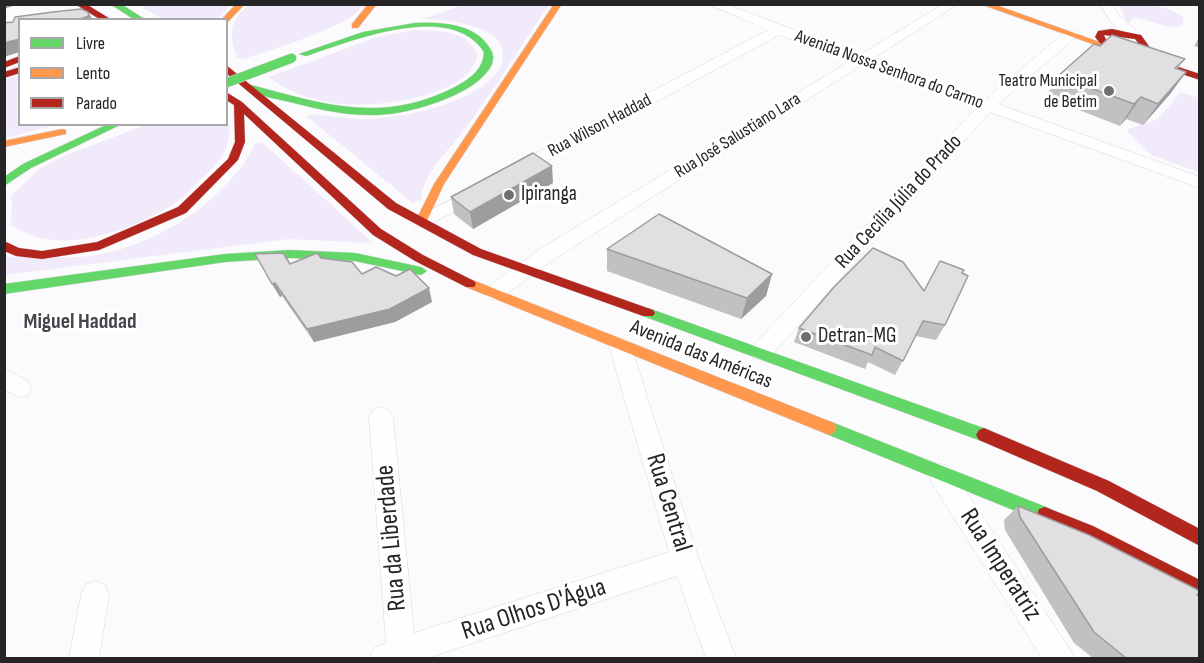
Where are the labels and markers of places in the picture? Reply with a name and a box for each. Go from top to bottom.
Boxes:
place label: Teatro Municipal de Betim [998,70,1097,112]
marker: Teatro Municipal de Betim [1102,84,1116,98]
place label: Ipiranga [521,182,577,208]
marker: Ipiranga [502,188,516,202]
place label: Detran-MG [818,324,897,350]
marker: Detran-MG [799,330,813,344]

